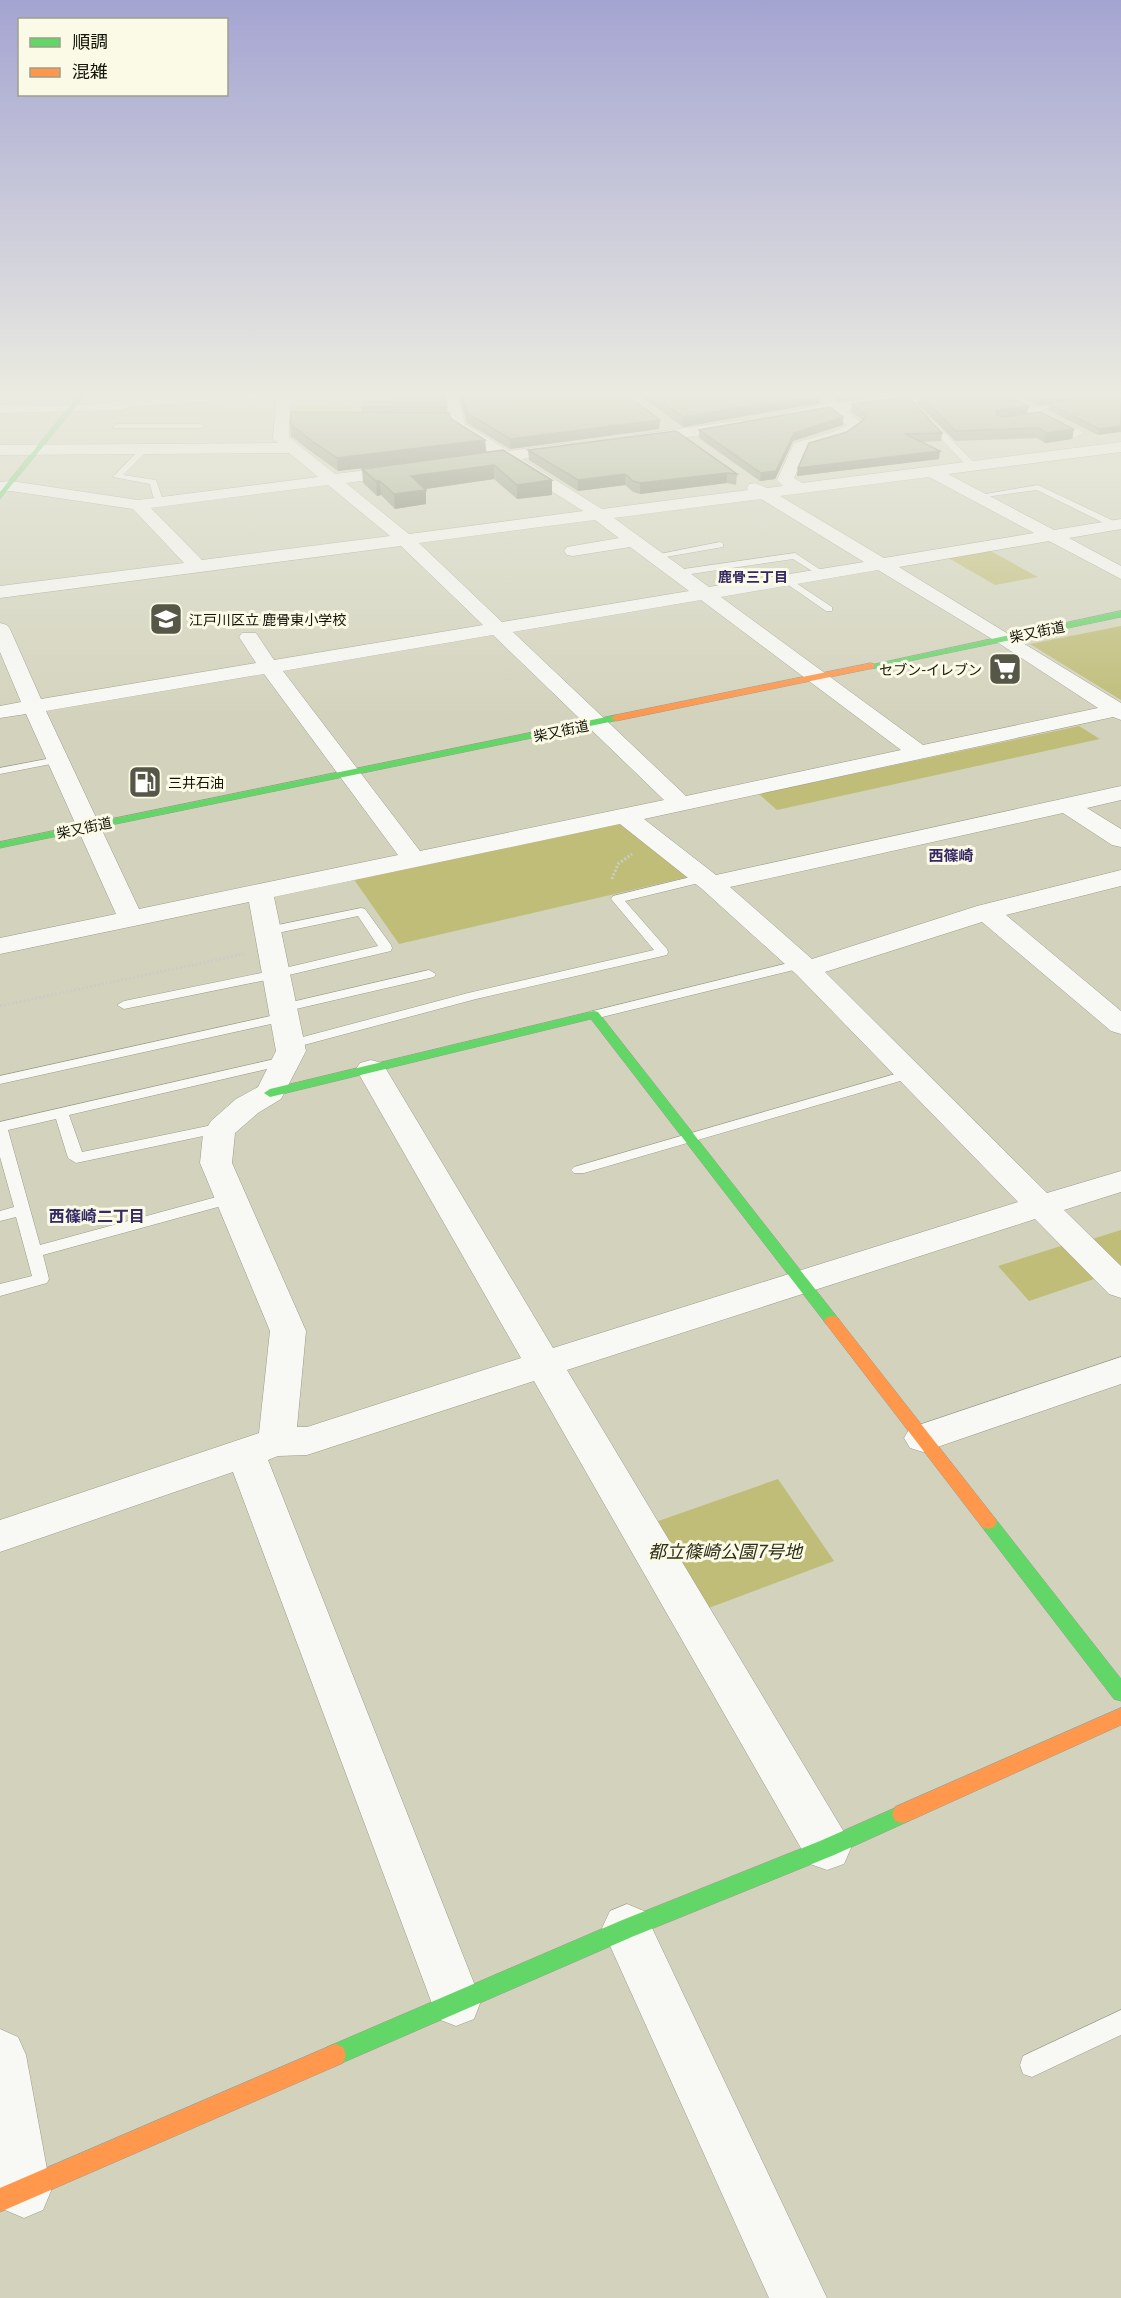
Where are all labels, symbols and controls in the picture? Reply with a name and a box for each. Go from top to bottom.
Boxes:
legend [18,18,228,96]
text: 順調 [72,27,108,53]
text: 混雑 [72,57,108,83]
district label: 鹿骨三丁目 [718,566,788,586]
school or university icon: 江戸川区立 鹿骨東小学校 [148,601,184,637]
place label: 江戸川区立 鹿骨東小学校 [189,609,346,629]
street label: 柴又街道 [1008,615,1066,647]
supermarket icon: セブン-イレブン [987,651,1023,687]
place label: セブン-イレブン [879,659,982,679]
street label: 柴又街道 [532,714,590,746]
fuel station icon: 三井石油 [127,764,163,800]
place label: 三井石油 [168,772,224,792]
street label: 柴又街道 [55,811,113,843]
district label: 西篠崎 [928,844,974,865]
district label: 西篠崎二丁目 [49,1203,145,1227]
park label: 都立篠崎公園7号地 [648,1537,804,1563]

